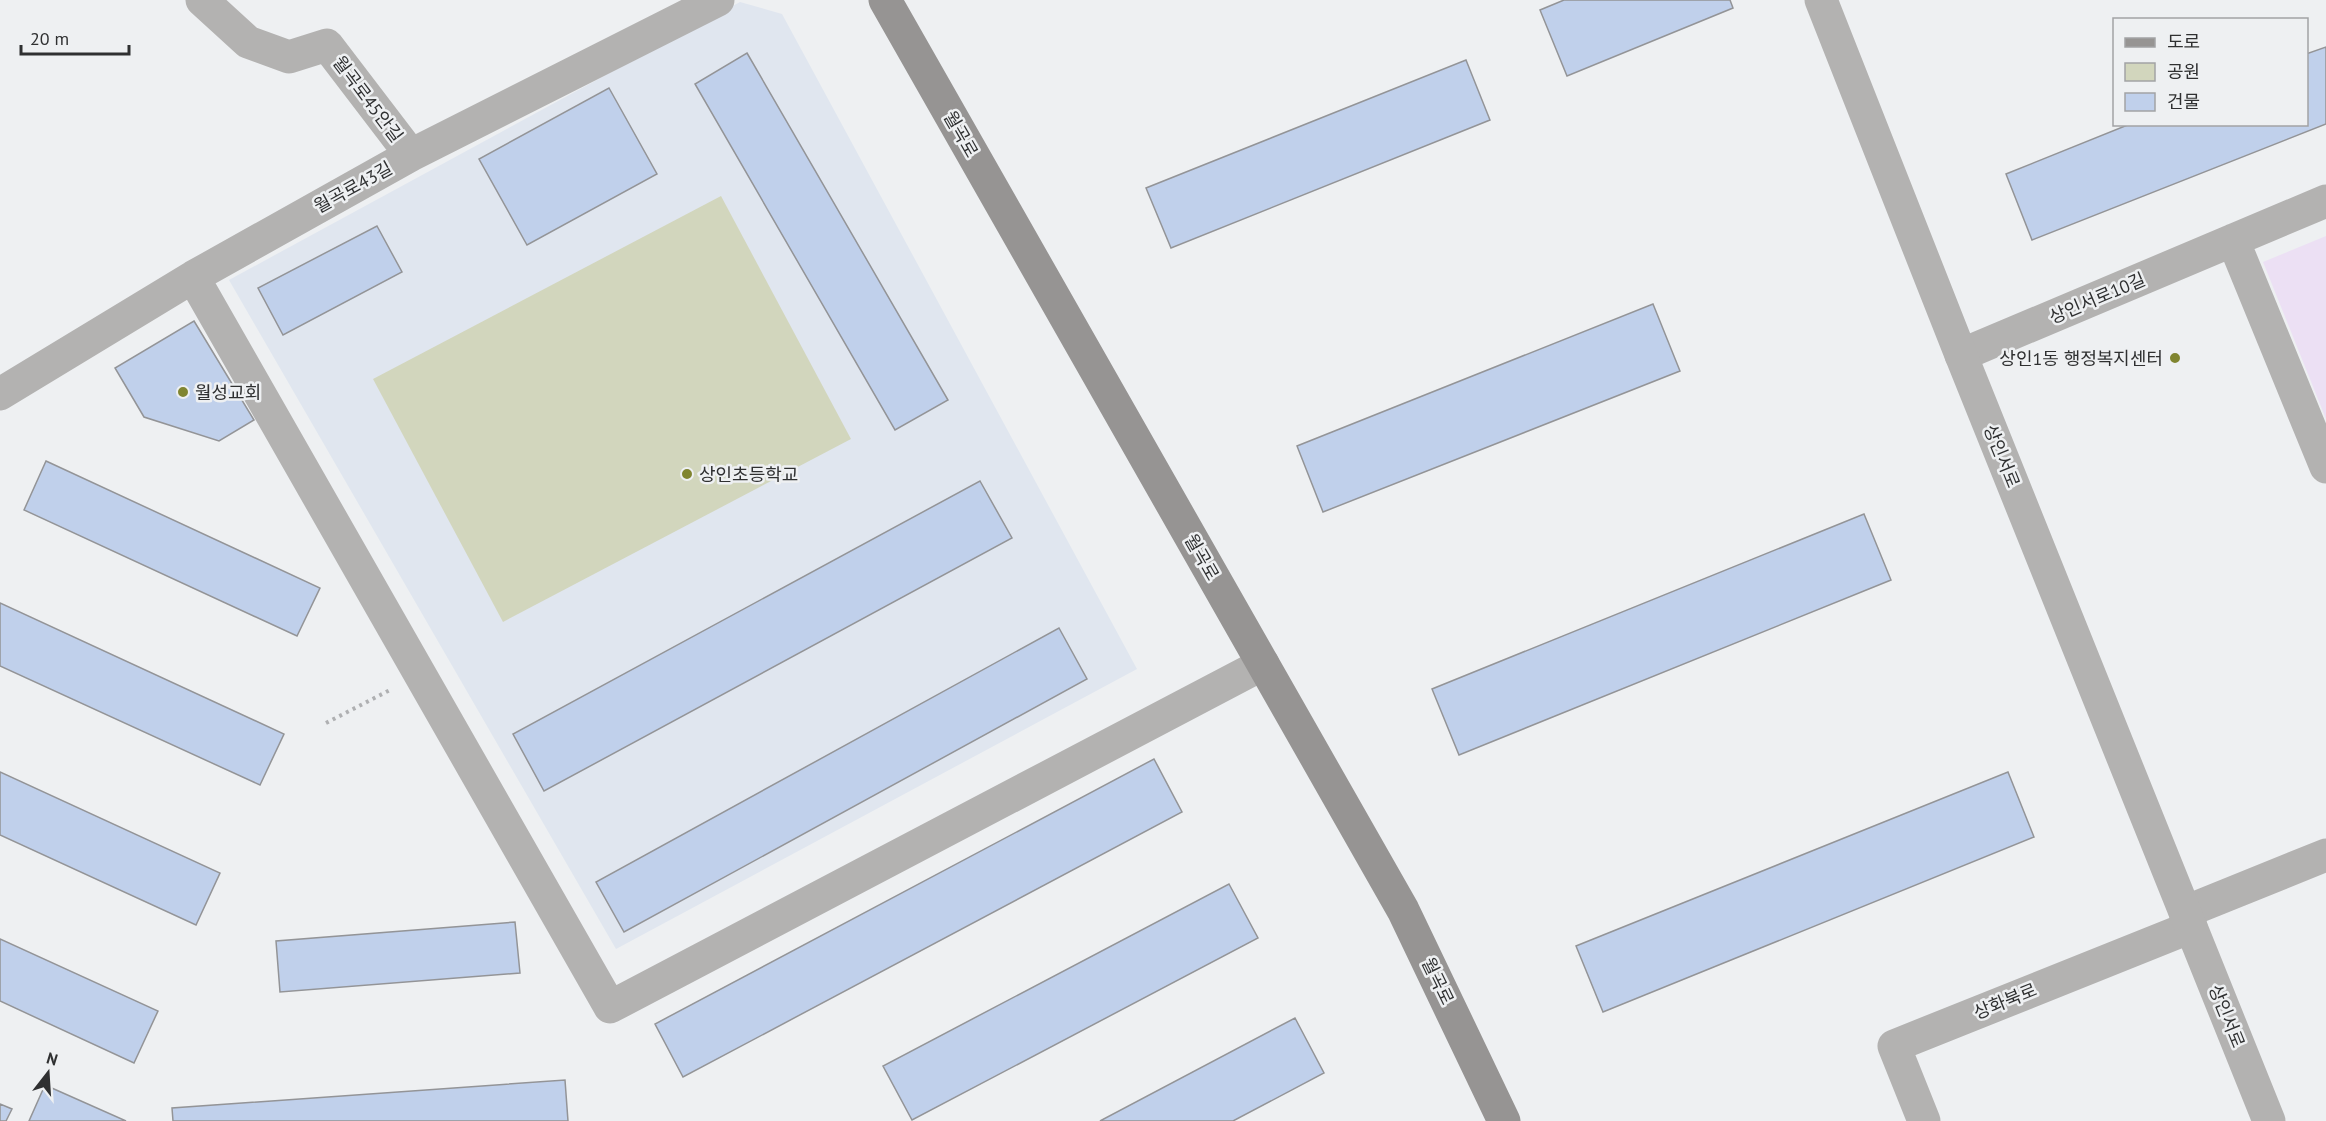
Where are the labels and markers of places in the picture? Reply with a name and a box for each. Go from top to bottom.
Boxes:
place label: 상인1동 행정복지센터 [1999,347,2163,370]
marker: 상인1동 행정복지센터 [2168,351,2182,365]
place label: 월성교회 [195,381,261,404]
marker: 월성교회 [176,385,190,399]
place label: 상인초등학교 [699,463,798,486]
marker: 상인초등학교 [680,467,694,481]

